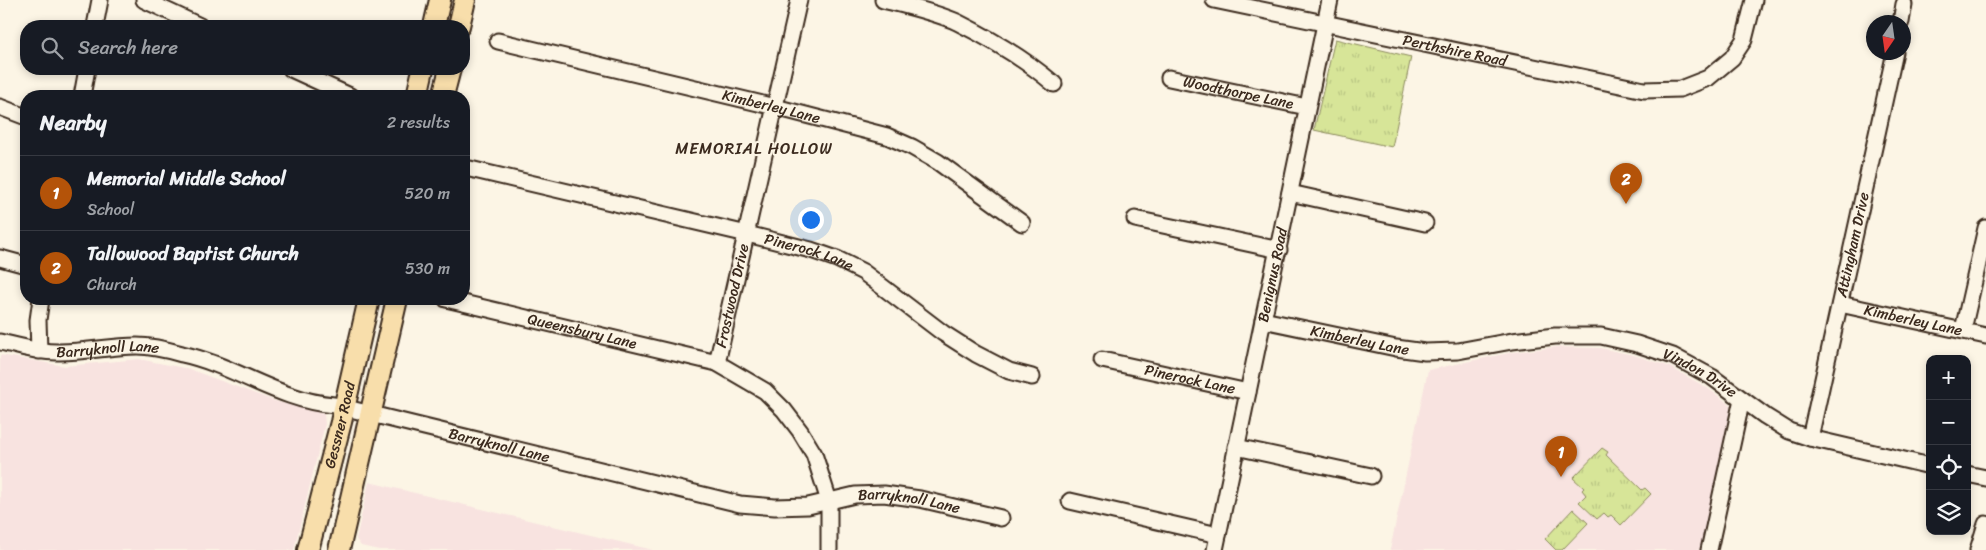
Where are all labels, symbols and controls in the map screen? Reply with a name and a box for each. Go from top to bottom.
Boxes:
north arrow [1866,15,1911,60]
search box [20,20,470,75]
street label: Perthshire Road [1400,27,1510,74]
text: Search here [78,31,178,64]
icon: search [38,34,66,62]
street label: Woodthorpe Lane [1181,68,1296,117]
street label: Kimberley Lane [720,82,823,131]
text: Nearby [40,104,106,142]
text: 2 results [387,108,450,137]
district label: MEMORIAL HOLLOW [675,134,833,163]
text: Memorial Middle School [87,162,286,195]
pin: 2 [1610,163,1642,204]
text: 1 [53,179,59,208]
text: 520 m [404,179,450,208]
street label: Attingham Drive [1828,189,1877,301]
text: School [87,195,134,224]
your location [798,207,824,233]
street label: Benignus Road [1250,224,1295,325]
street label: Pinerock Lane [762,226,858,278]
text: Tallowood Baptist Church [87,237,299,270]
street label: Frostwood Drive [708,241,757,350]
text: 2 [51,254,61,283]
text: 530 m [405,254,450,283]
text: Church [87,270,137,299]
street label: Kimberley Lane [1862,297,1965,344]
street label: Queensbury Lane [525,306,640,357]
street label: Kimberley Lane [1308,317,1411,363]
street label: Barryknoll Lane [56,333,162,365]
street label: Vindon Drive [1660,341,1743,405]
map controls [1926,355,1971,535]
button: + [1926,355,1971,400]
street label: Pinerock Lane [1142,357,1238,402]
street label: Gessner Road [317,378,363,471]
button: − [1926,400,1971,445]
street label: Barryknoll Lane [446,420,553,470]
pin: 1 [1545,436,1577,477]
button: locate [1926,445,1971,490]
street label: Barryknoll Lane [857,481,963,521]
button: layers [1926,490,1971,535]

